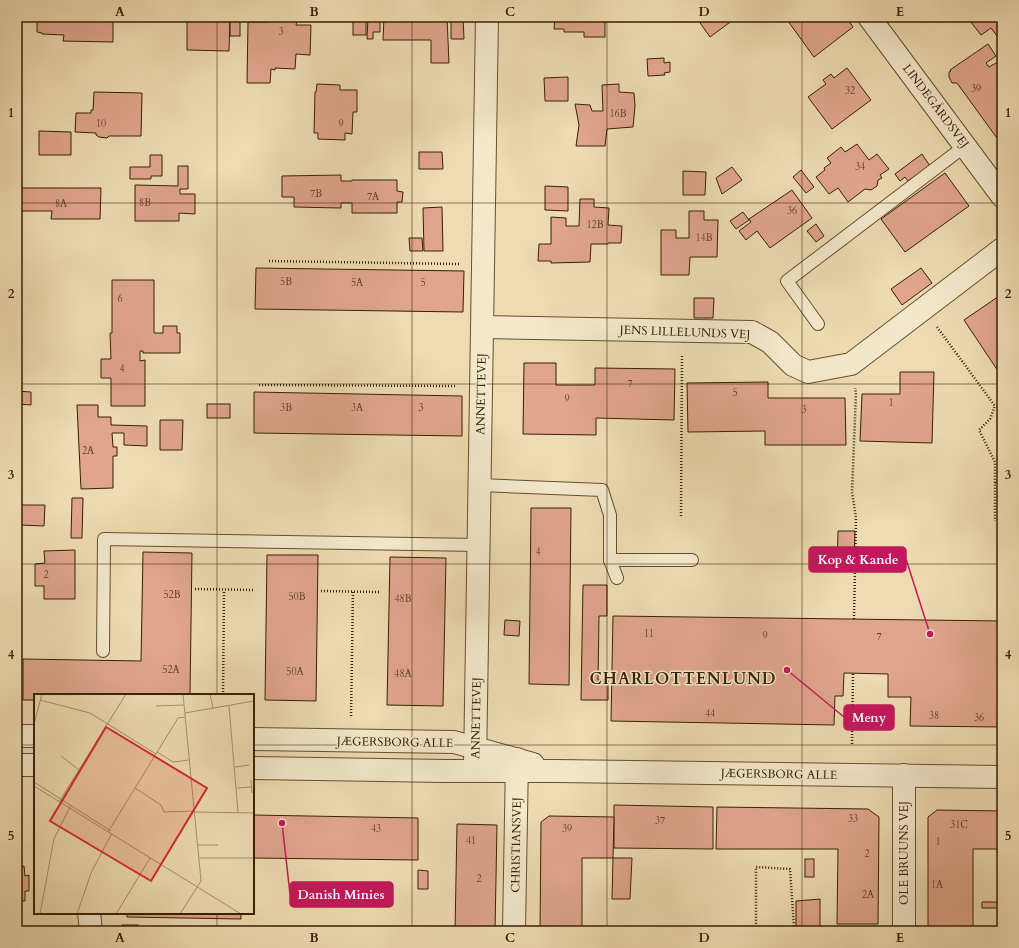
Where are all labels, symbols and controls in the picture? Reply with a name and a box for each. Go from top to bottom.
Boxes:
text: A [115,3,125,21]
text: B [309,3,319,21]
text: C [505,3,515,21]
text: D [698,3,710,21]
text: E [896,3,904,21]
house number: 3 [278,25,284,39]
street label: LINDEGÅRDSVEJ [899,60,974,151]
house number: 39 [971,82,981,96]
house number: 32 [845,84,855,98]
text: 1 [8,104,14,122]
text: 1 [1005,104,1011,122]
house number: 16B [609,107,627,121]
house number: 10 [96,117,106,131]
house number: 9 [338,117,344,131]
house number: 34 [855,160,865,174]
house number: 7B [310,187,322,201]
house number: 7A [367,190,380,204]
house number: 8B [139,196,151,210]
house number: 8A [55,197,68,211]
house number: 36 [787,204,797,218]
house number: 12B [586,218,604,232]
house number: 14B [695,231,713,245]
house number: 5B [280,275,292,289]
house number: 5A [351,276,364,290]
house number: 5 [420,276,426,290]
text: 2 [8,285,15,303]
text: 2 [1005,285,1012,303]
house number: 6 [117,292,123,306]
street label: JENS LILLELUNDS VEJ [617,322,751,342]
street label: ANNETTEVEJ [472,353,490,435]
house number: 4 [119,362,125,376]
house number: 7 [627,377,633,391]
house number: 5 [732,386,738,400]
house number: 9 [564,392,570,406]
house number: 1 [888,396,894,410]
house number: 3B [280,401,292,415]
house number: 3A [351,401,364,415]
house number: 3 [418,401,424,415]
house number: 3 [801,403,807,417]
house number: 2A [82,444,95,458]
text: 3 [8,466,15,484]
text: 3 [1005,466,1012,484]
house number: 4 [535,545,541,559]
callout: Kop & Kande [809,547,906,572]
text: Kop & Kande [818,551,898,569]
house number: 2 [43,568,49,582]
house number: 52B [163,588,181,602]
house number: 50B [288,590,306,604]
house number: 48B [394,592,412,606]
house number: 11 [644,627,654,641]
house number: 9 [762,629,768,643]
house number: 7 [876,630,882,644]
text: 4 [8,646,15,664]
text: 4 [1005,646,1012,664]
house number: 52A [162,663,181,677]
house number: 50A [286,665,305,679]
house number: 48A [394,667,413,681]
district label: CHARLOTTENLUND [589,668,777,690]
street label: ANNETTEVEJ [467,677,485,759]
inset map [34,694,254,914]
callout: Meny [844,705,894,730]
house number: 44 [705,707,715,721]
text: Meny [852,709,887,727]
house number: 38 [929,709,939,723]
house number: 36 [974,711,984,725]
street label: JÆGERSBORG ALLE [335,733,453,751]
street label: JÆGERSBORG ALLE [719,765,837,783]
street label: CHRISTIANSVEJ [507,797,525,893]
street label: OLE BRUUNS VEJ [896,801,912,905]
house number: 33 [848,812,858,826]
house number: 37 [655,814,665,828]
house number: 31C [950,818,968,832]
house number: 43 [371,822,381,836]
house number: 39 [562,822,572,836]
text: 5 [8,827,14,845]
text: 5 [1005,827,1011,845]
house number: 41 [466,834,476,848]
house number: 1 [935,835,941,849]
house number: 2 [864,847,870,861]
house number: 2 [476,872,482,886]
house number: 1A [931,878,944,892]
callout: Danish Minies [290,882,393,907]
text: Danish Minies [298,886,385,904]
house number: 2A [862,888,875,902]
text: A [115,929,125,947]
text: B [309,929,319,947]
text: C [505,929,515,947]
text: D [698,929,710,947]
text: E [896,929,904,947]

